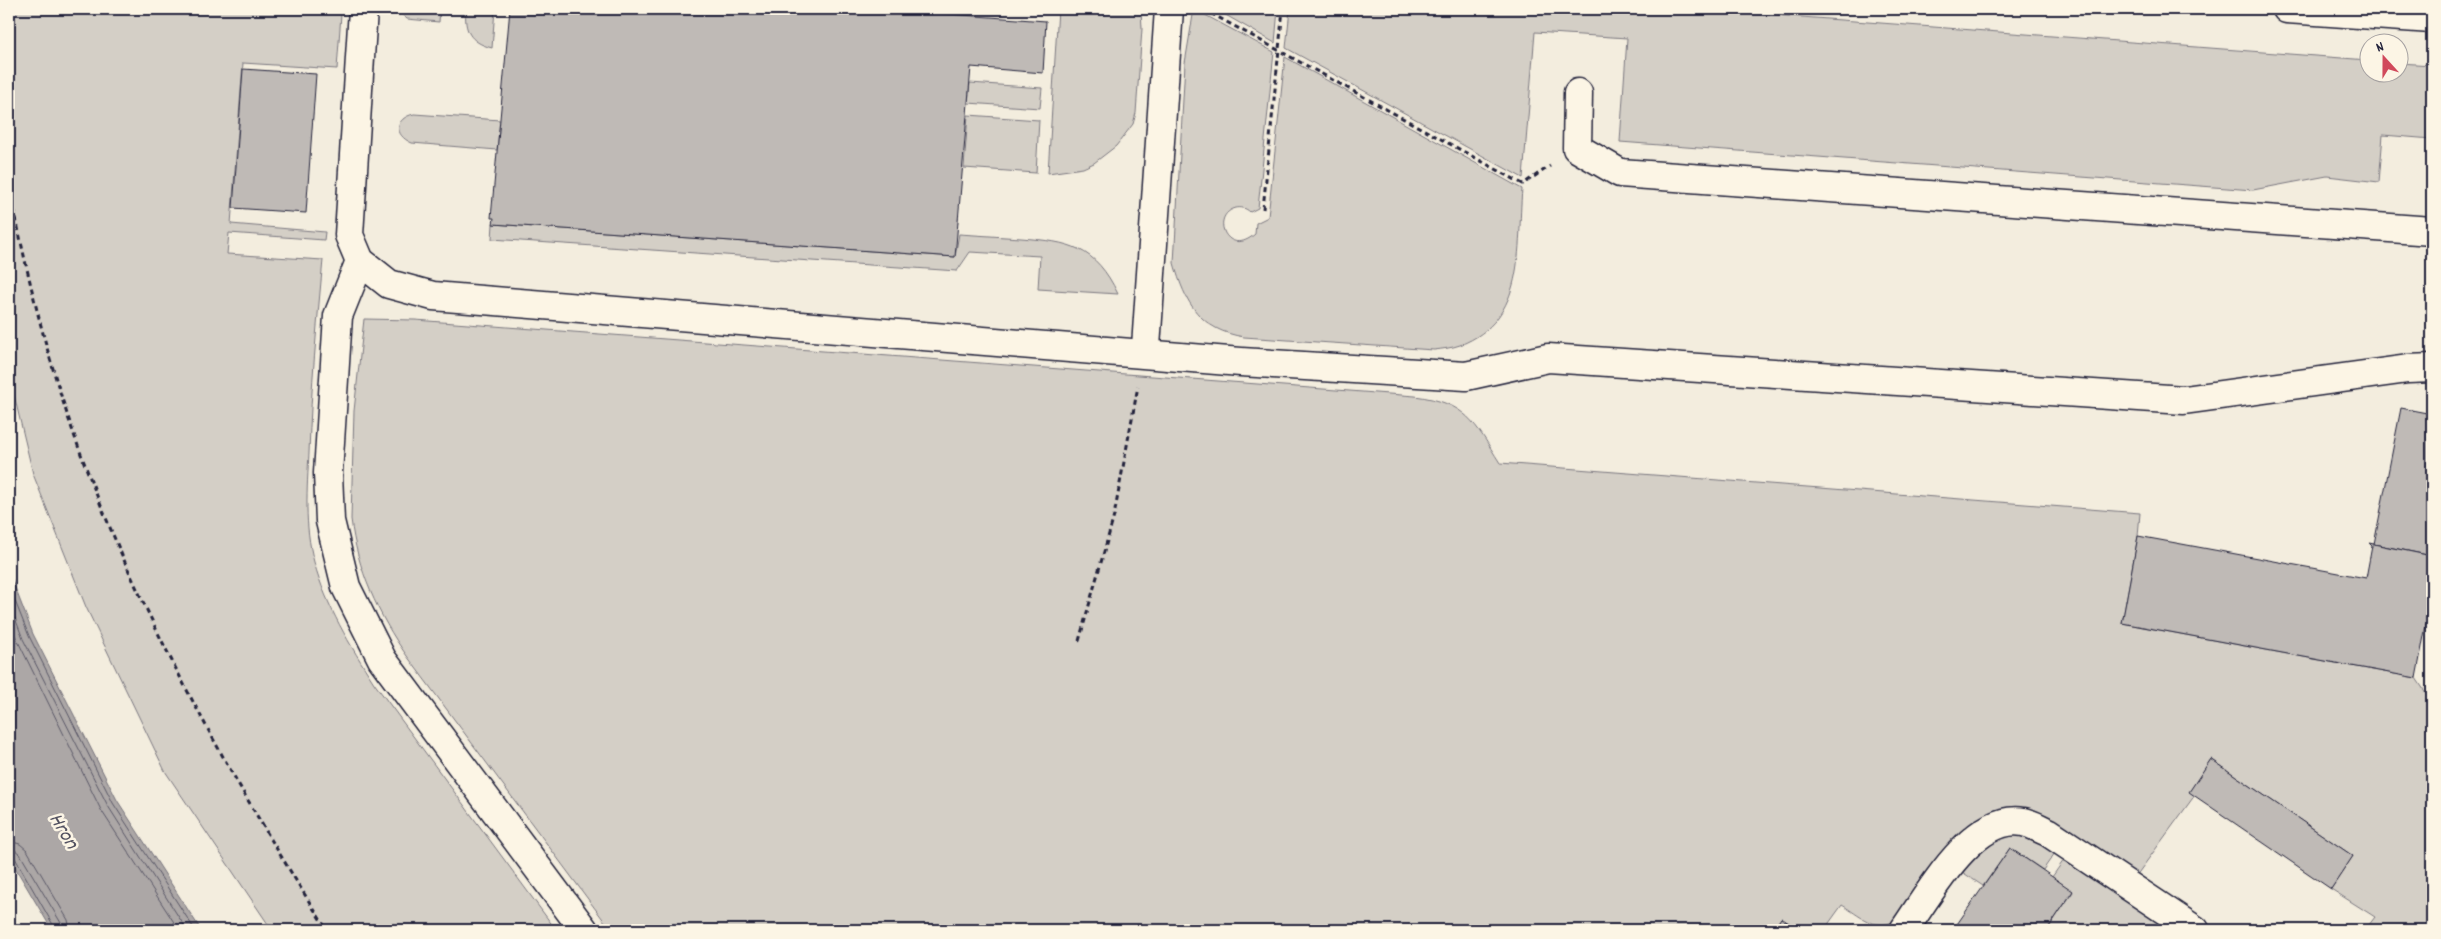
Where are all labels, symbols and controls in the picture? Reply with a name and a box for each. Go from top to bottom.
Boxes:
north arrow [2358,32,2408,82]
text: N [2373,37,2387,58]
water label: Hron [40,808,86,856]

